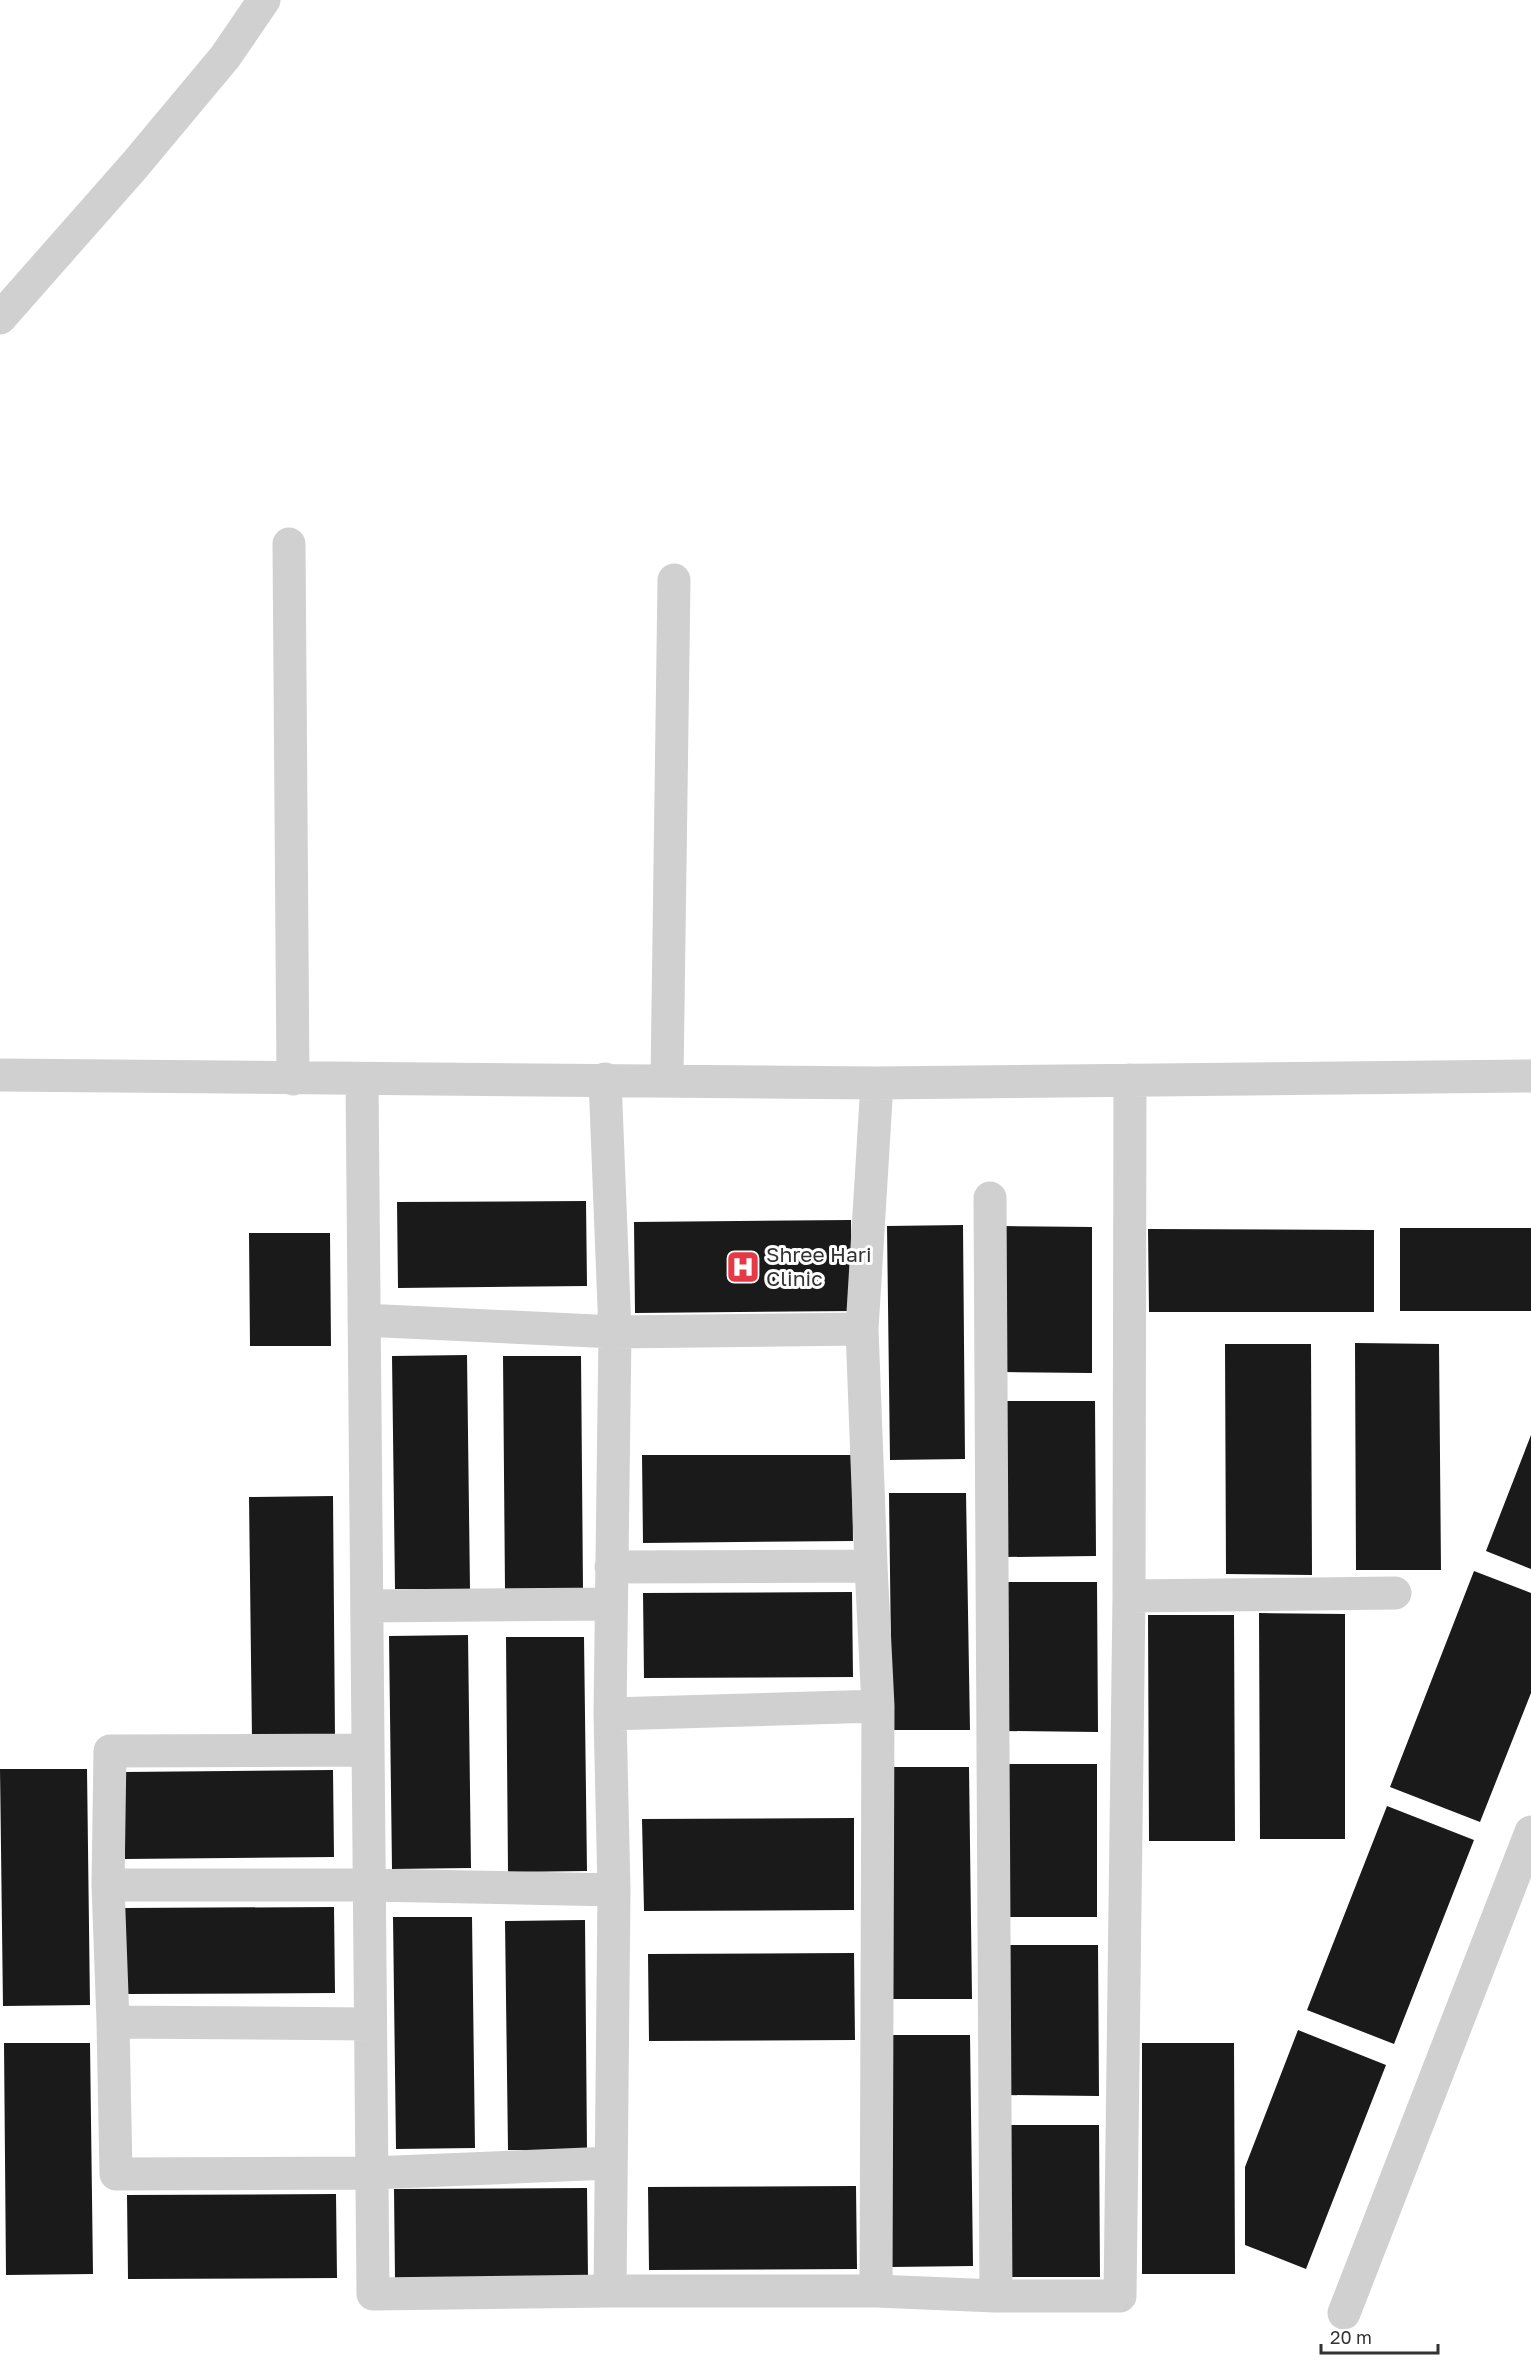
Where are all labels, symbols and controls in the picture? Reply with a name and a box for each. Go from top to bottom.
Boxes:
place label: Shree Hari Clinic [766,1241,872,1291]
hospital icon: Shree Hari Clinic [725,1249,761,1285]
scale bar [1321,2317,1438,2355]
text: 20 m [1330,2326,1372,2348]

